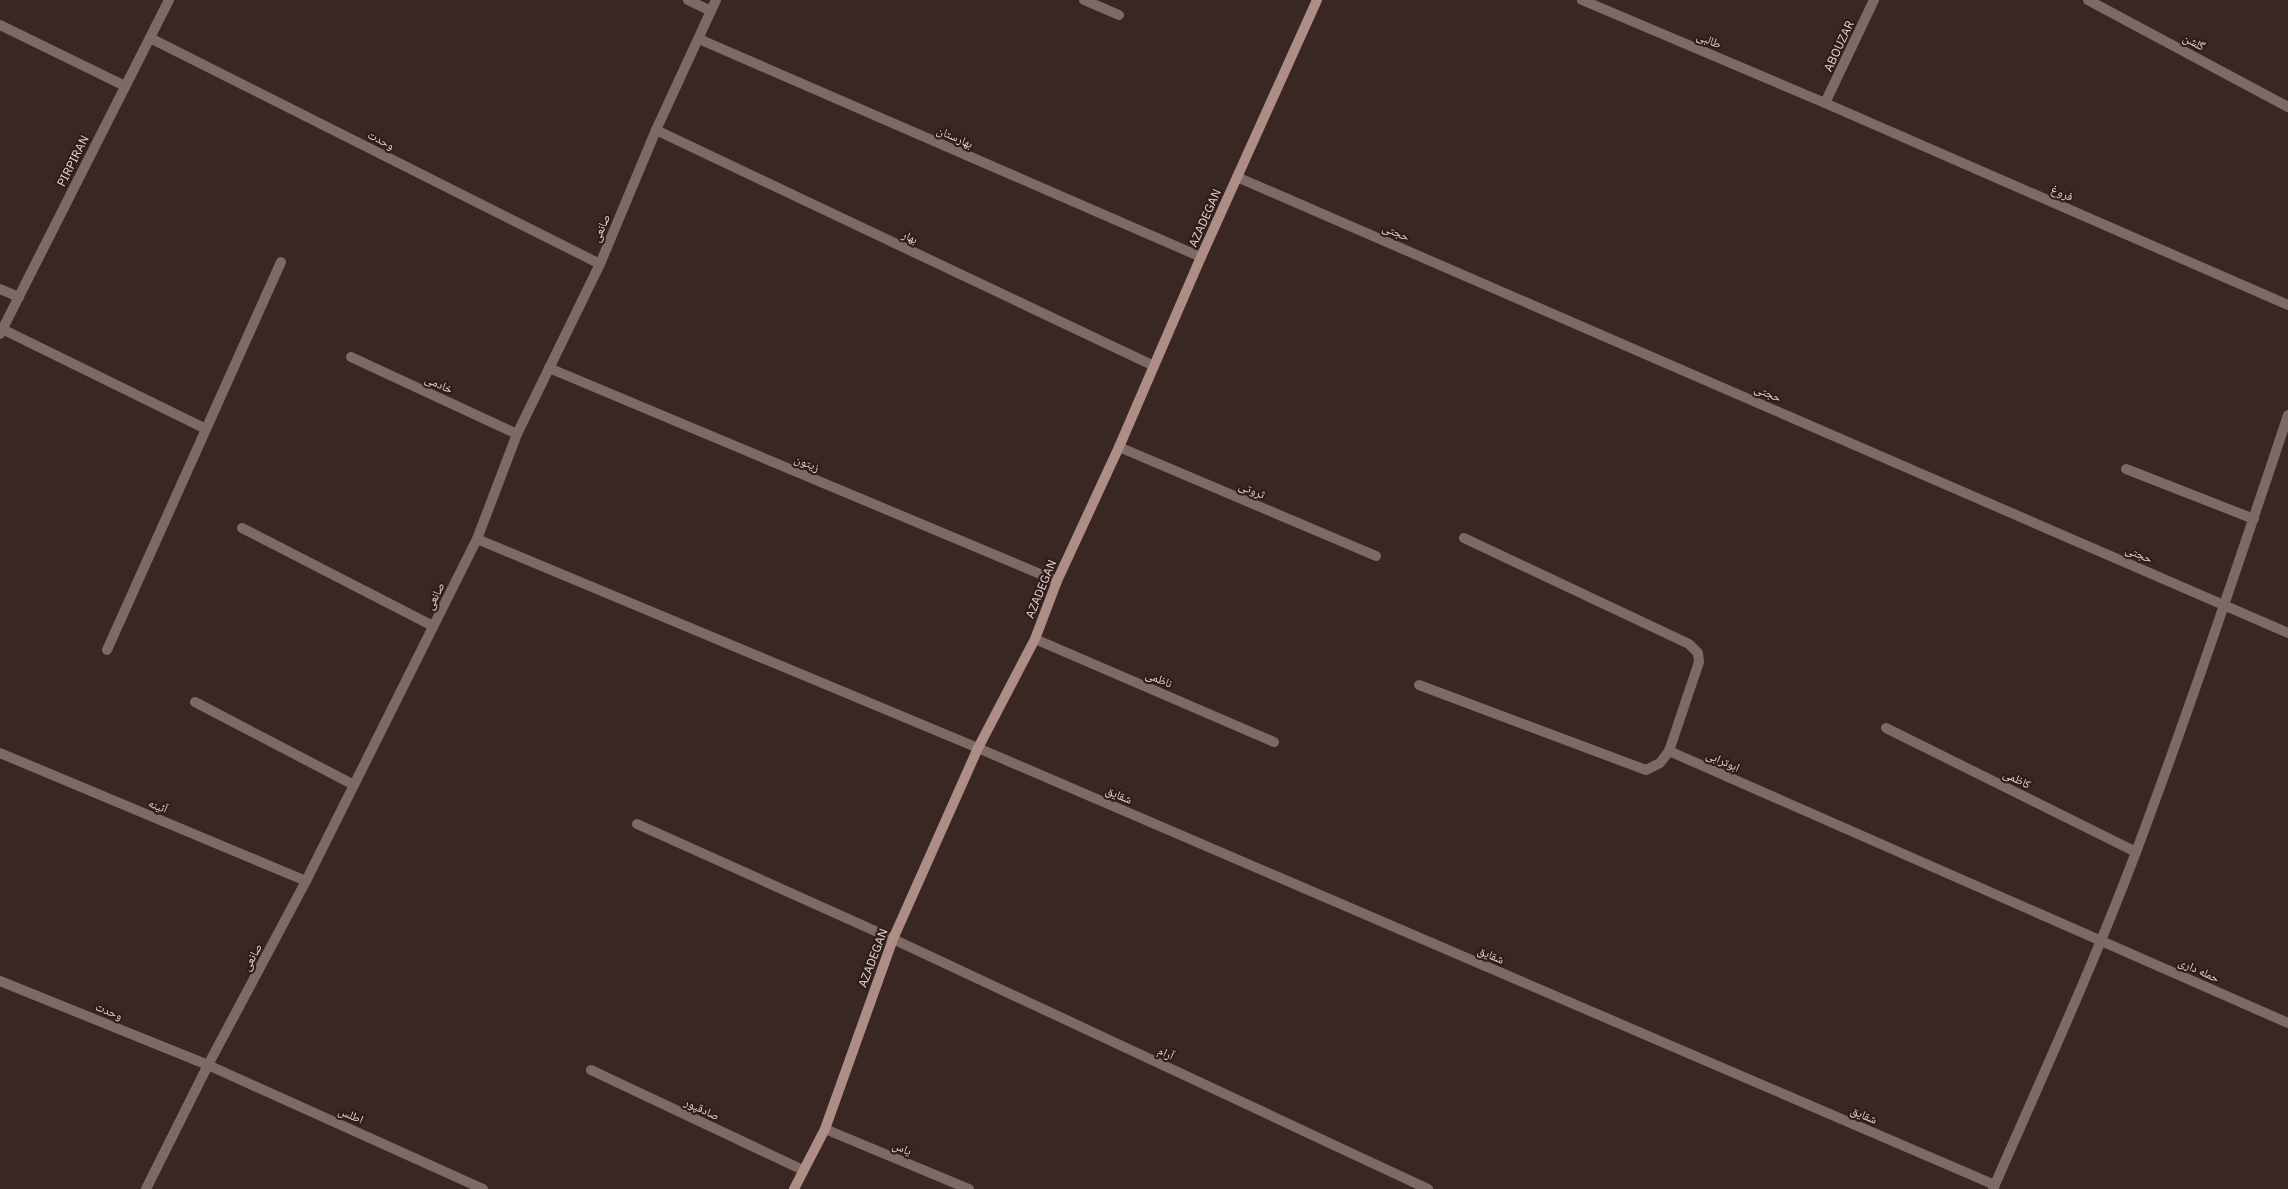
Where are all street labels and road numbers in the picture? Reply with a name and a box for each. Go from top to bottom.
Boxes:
street label: ABOUZAR [1820,18,1857,74]
street label: طالبی [1694,28,1724,52]
street label: گلشن [2181,30,2208,54]
street label: بهارستان [935,122,976,151]
street label: وحدت [365,126,397,153]
street label: PIRPIRAN [53,133,92,189]
street label: فروغ [2048,181,2076,205]
street label: AZADEGAN [1185,186,1224,249]
street label: صانعی [588,212,613,244]
street label: حجتی [1380,219,1412,244]
street label: بهار [899,226,920,247]
street label: خادمی [423,371,456,397]
street label: حجتی [1752,380,1784,405]
street label: زیتون [792,451,822,475]
street label: ثروتی [1237,477,1268,502]
street label: حجتی [2123,541,2155,566]
street label: AZADEGAN [1022,557,1059,620]
street label: صانعی [421,579,448,612]
street label: ناظمی [1144,666,1175,691]
street label: ابوترابی [1704,747,1742,775]
street label: کاظمی [2001,765,2034,792]
street label: شقایق [1104,782,1135,807]
street label: آئینه [146,795,171,817]
street label: AZADEGAN [854,926,891,989]
street label: صانعی [238,940,265,973]
street label: شقایق [1476,942,1507,967]
street label: حمله داری [2176,954,2223,985]
street label: وحدت [93,998,125,1023]
street label: آرام [1155,1042,1178,1064]
street label: صادقپور [681,1093,722,1123]
street label: اطلس [336,1102,366,1127]
street label: شقایق [1849,1102,1880,1127]
street label: یاس [890,1137,914,1158]

